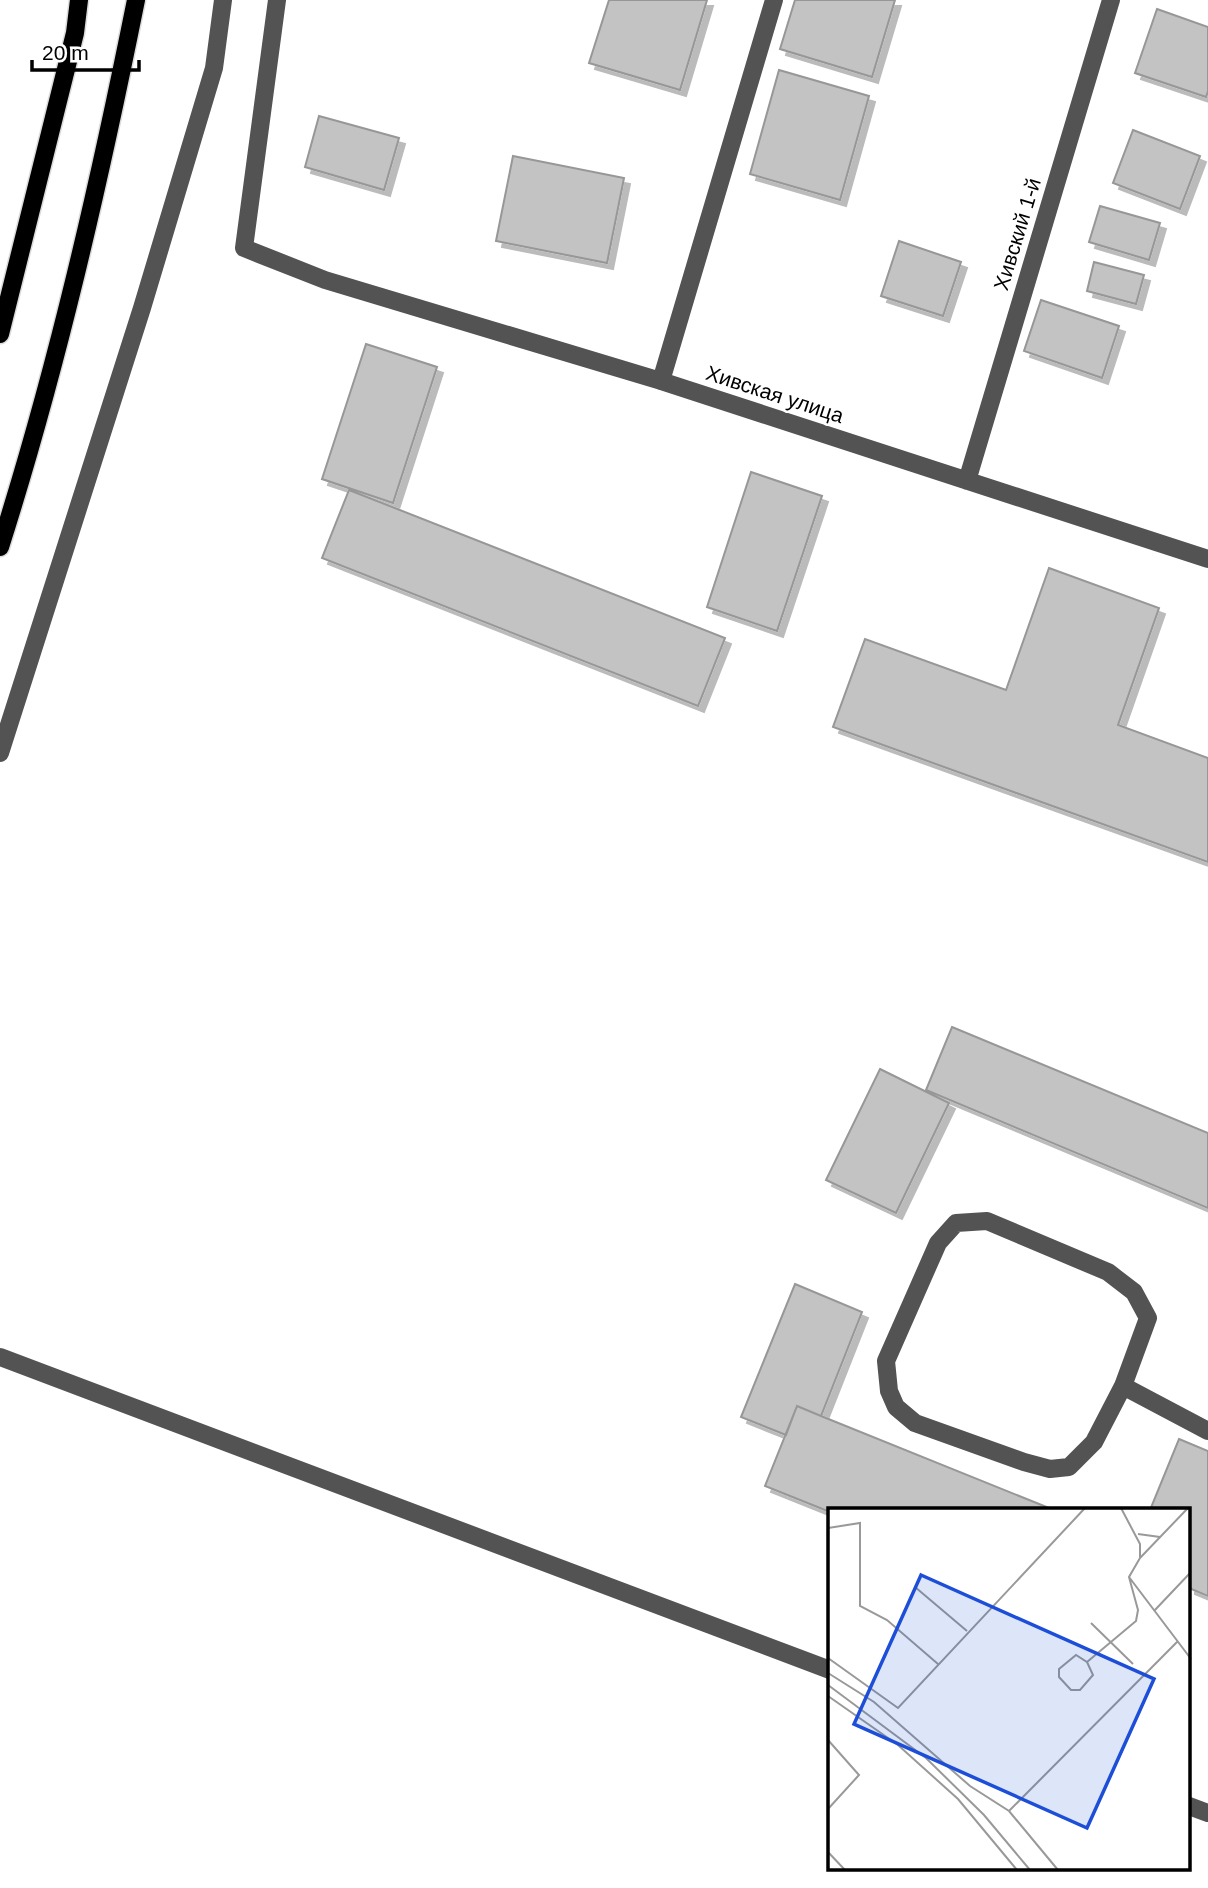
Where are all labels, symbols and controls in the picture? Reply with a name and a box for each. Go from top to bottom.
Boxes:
scale bar [32,28,138,72]
text: 20 m [42,41,89,64]
street label: Хивский 1-й [989,175,1045,293]
street label: Хивская улица [703,361,847,427]
inset map [828,1508,1190,1870]

